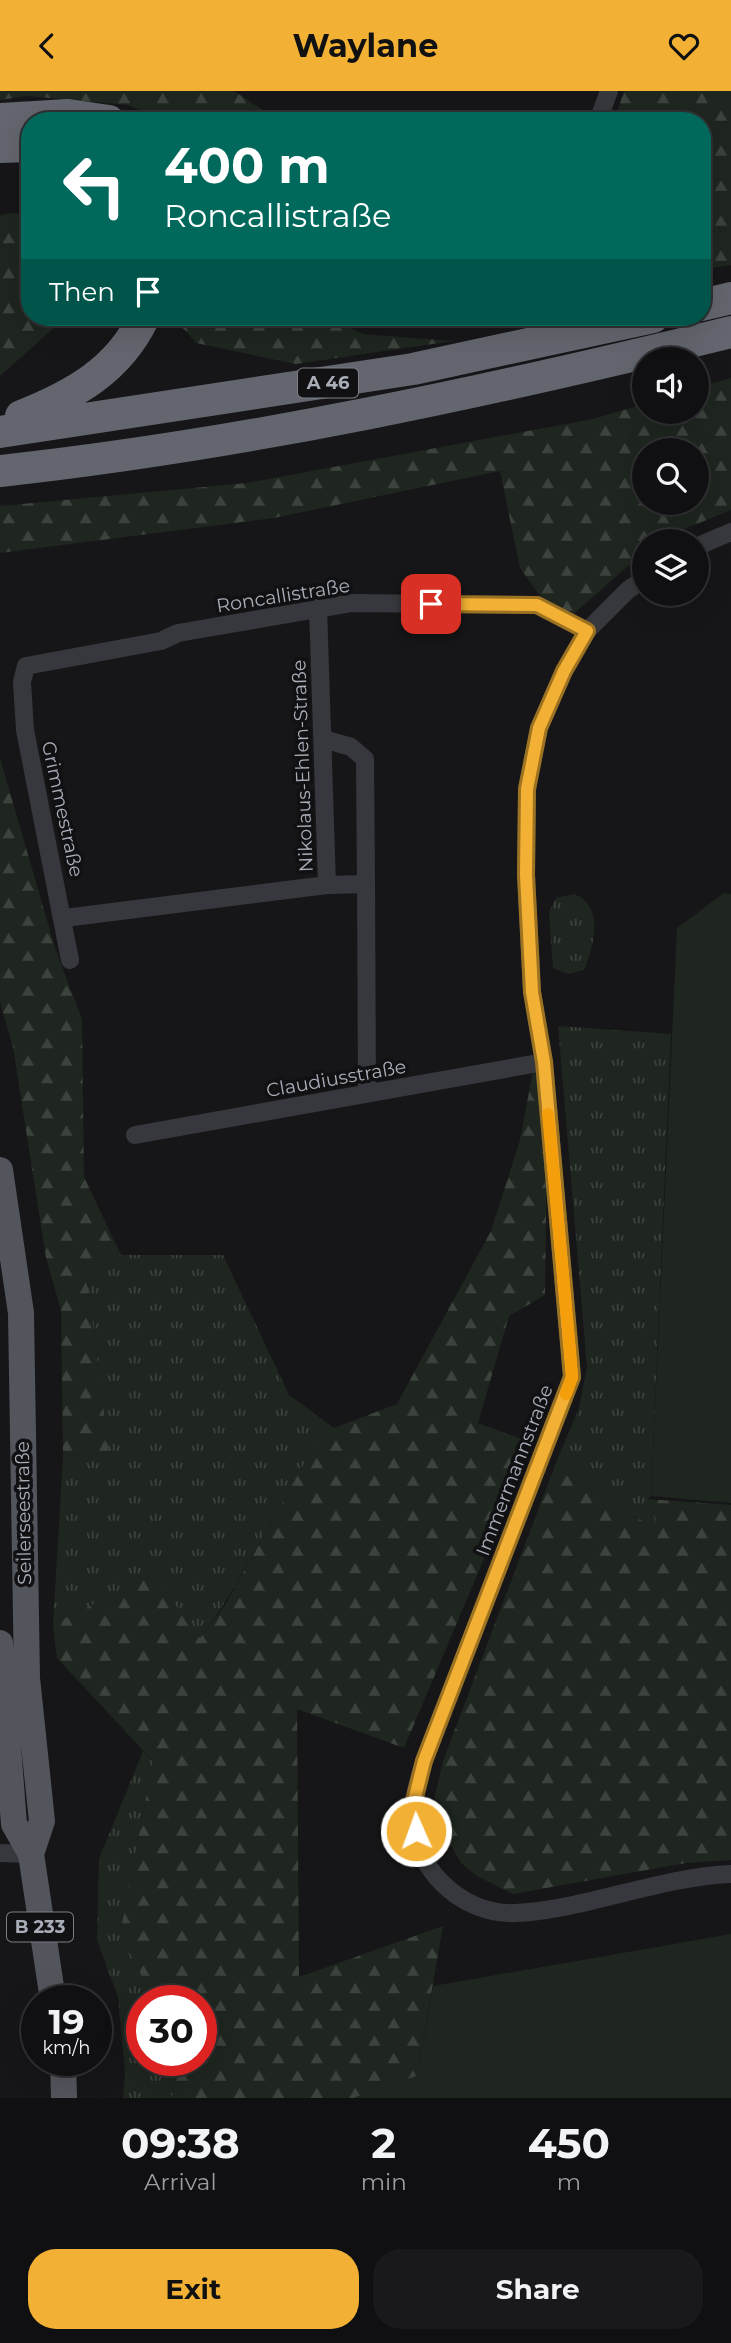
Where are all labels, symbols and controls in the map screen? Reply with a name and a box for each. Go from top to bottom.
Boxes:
text: Waylane [293,26,438,65]
icon: back [28,27,66,65]
icon: heart [665,27,703,65]
text: 400 m [164,136,330,195]
icon: left [49,140,140,231]
text: Roncallistraße [164,196,391,235]
icon: arrive [129,273,167,311]
text: Then [49,276,115,308]
map controls [632,347,709,606]
button: sound [632,347,709,424]
road number: A 46 [298,369,358,397]
button: search [632,438,709,515]
button: layers [632,529,709,606]
street label: Roncallistraße [215,574,352,617]
pin [401,574,461,634]
icon: arrive [412,585,450,623]
street label: Nikolaus-Ehlen-Straße [287,659,318,873]
street label: Grimmestraße [37,739,88,879]
street label: Claudiusstraße [264,1055,408,1102]
street label: Immermannstraße [471,1381,558,1559]
street label: Seilerseestraße [11,1441,36,1585]
position arrow [379,1794,453,1868]
road number: B 233 [7,1913,73,1941]
speed limit sign: 30 [126,1985,217,2076]
text: 19 [48,2000,85,2043]
text: km/h [42,2037,91,2059]
text: 09:38 [121,2117,240,2169]
text: 2 [371,2117,396,2169]
text: 450 [528,2117,610,2169]
text: Arrival [144,2168,217,2196]
text: min [361,2168,407,2196]
text: m [557,2168,581,2196]
button: Exit [28,2249,359,2329]
button: Share [373,2249,703,2329]

